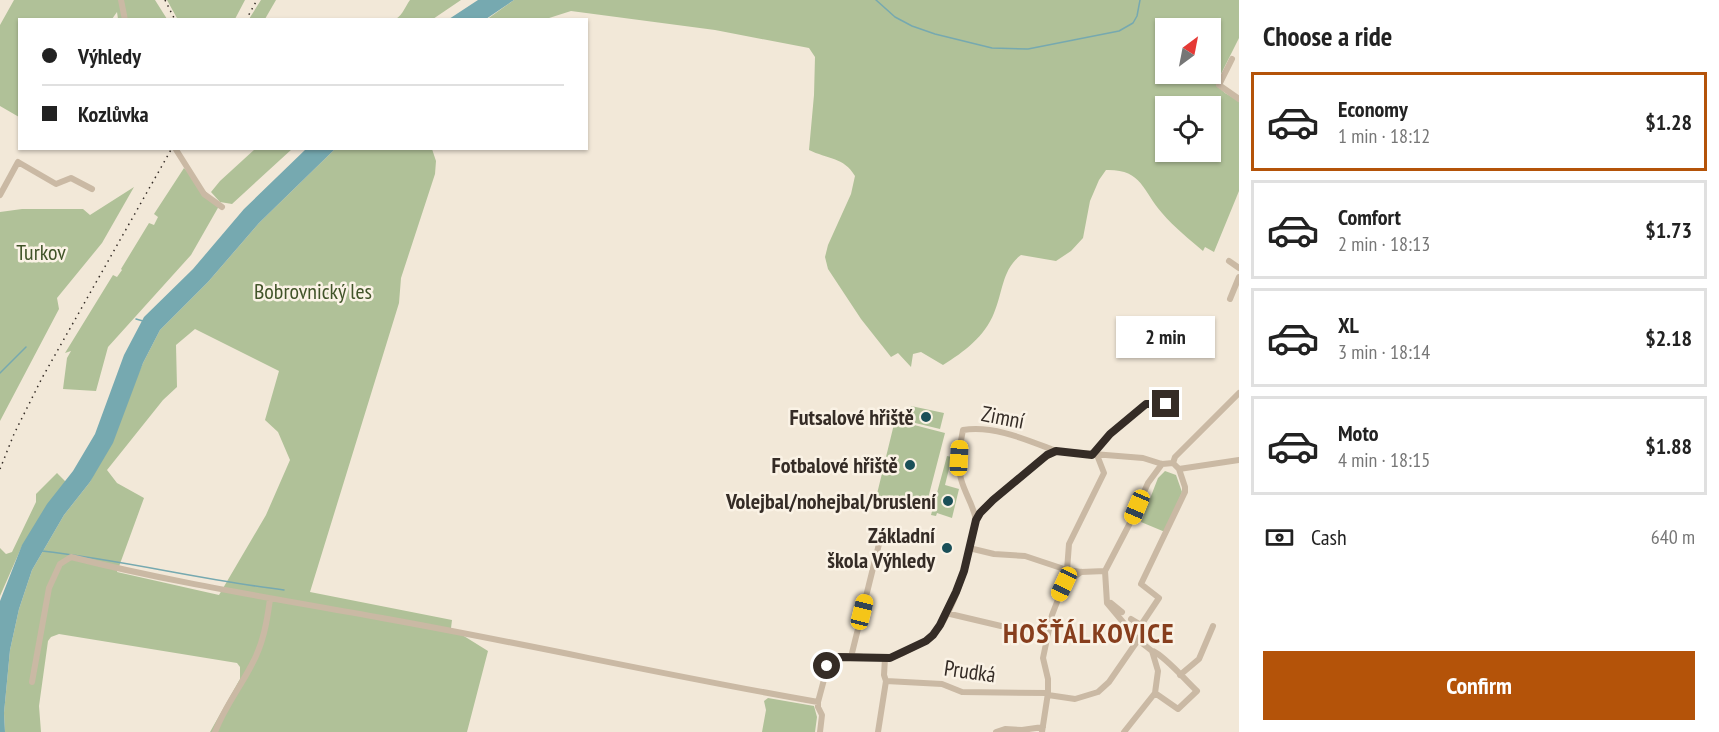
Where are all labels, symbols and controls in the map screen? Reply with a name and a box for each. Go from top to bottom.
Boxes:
north arrow [1155,18,1221,84]
map controls [1155,18,1221,162]
text: Choose a ride [1263,19,1392,53]
text: Výhledy [78,42,141,70]
icon: car [1266,95,1320,149]
text: Economy [1338,95,1408,123]
button: locate [1155,96,1221,162]
text: Kozlůvka [78,100,149,128]
text: $1.28 [1645,108,1692,136]
text: 1 min · 18:12 [1338,123,1430,149]
icon: car [1266,203,1320,257]
text: Comfort [1338,203,1401,231]
text: $1.73 [1645,216,1692,244]
text: 2 min · 18:13 [1338,231,1430,257]
park label: Turkov [16,238,66,266]
park label: Bobrovnický les [254,277,372,305]
icon: car [1266,311,1320,365]
text: XL [1338,311,1359,339]
callout: 2 min [1116,317,1216,359]
text: 2 min [1145,324,1186,350]
text: $2.18 [1645,324,1692,352]
text: 3 min · 18:14 [1338,339,1430,365]
route end [1152,390,1179,417]
street label: Zimní [979,399,1027,435]
place label: Futsalové hřiště [790,403,914,431]
marker: Futsalové hřiště [919,410,933,424]
icon: car [1266,419,1320,473]
text: Moto [1338,419,1379,447]
text: $1.88 [1645,432,1692,460]
car [949,440,969,476]
text: 4 min · 18:15 [1338,447,1430,473]
place label: Fotbalové hřiště [771,451,898,479]
marker: Fotbalové hřiště [903,458,917,472]
place label: Volejbal/nohejbal/bruslení [725,487,936,515]
car [1122,487,1152,527]
marker: Volejbal/nohejbal/bruslení [941,494,955,508]
place label: Základní škola Výhledy [827,521,936,574]
icon: cash [1263,521,1296,554]
text: Cash [1311,523,1347,551]
text: 640 m [1651,524,1695,550]
marker: Základní škola Výhledy [940,541,954,555]
car [1048,564,1080,604]
car [849,592,875,632]
district label: HOŠŤÁLKOVICE [1003,614,1175,651]
button: Confirm [1263,651,1695,720]
route start [813,652,840,679]
street label: Prudká [942,654,998,688]

